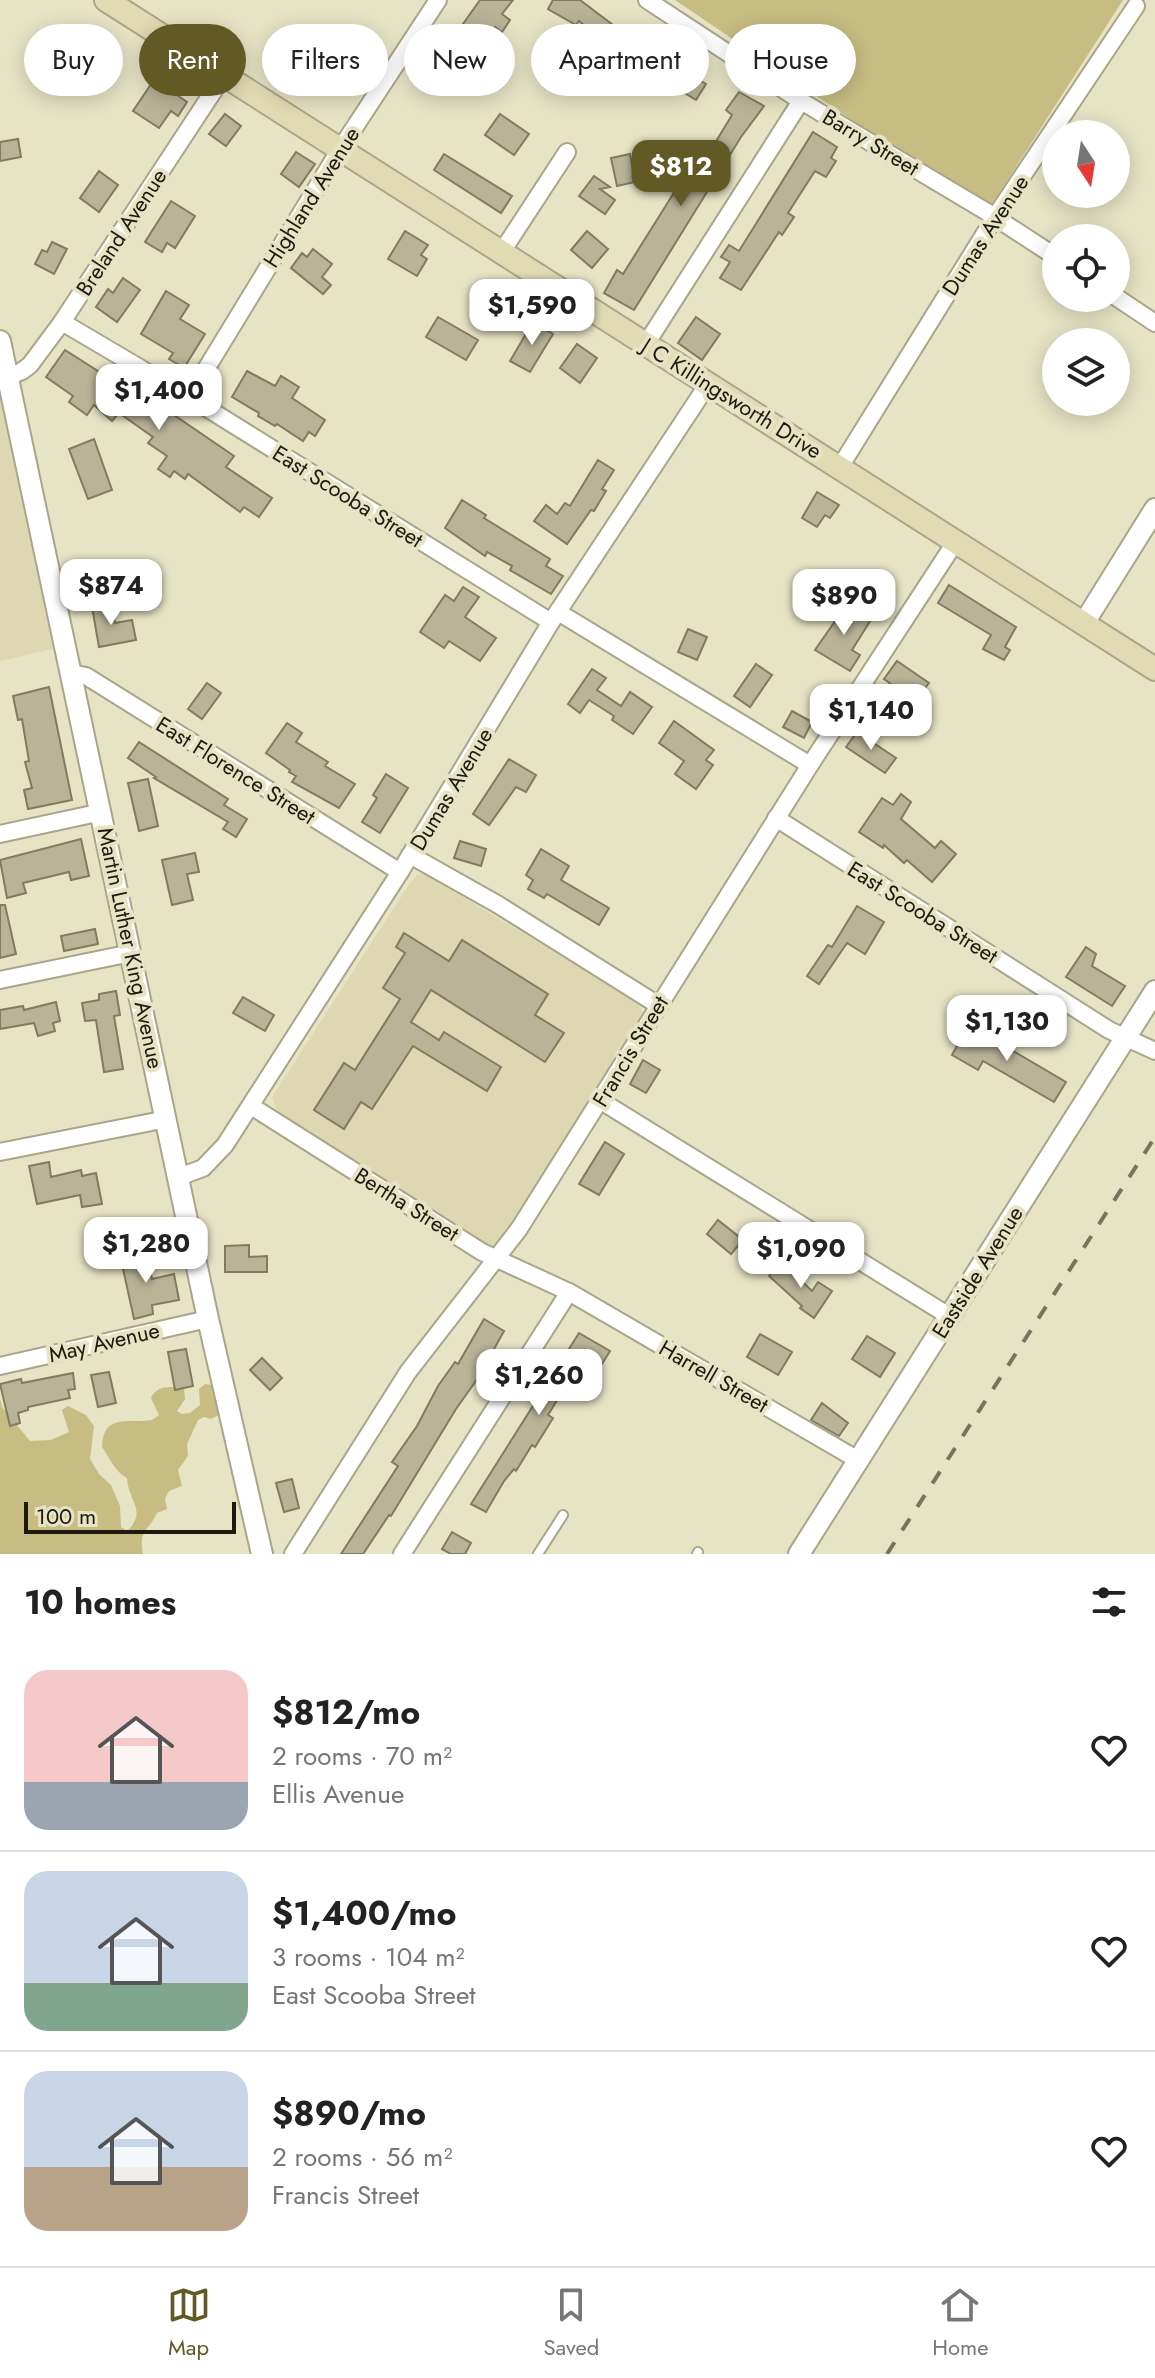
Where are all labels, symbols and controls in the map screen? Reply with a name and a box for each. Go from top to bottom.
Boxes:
chip: Buy [24,24,123,96]
chip: Rent [139,24,246,96]
chip: Filters [262,24,388,96]
chip: New [404,24,515,96]
chip: Apartment [531,24,709,96]
chip: House [725,24,856,96]
street label: Barry Street [817,101,926,184]
north arrow [1042,120,1130,208]
map controls [1042,120,1130,416]
street label: Highland Avenue [255,121,367,273]
pin: $812 [634,140,728,208]
text: $812 [650,147,712,185]
street label: Breland Avenue [68,162,174,302]
street label: Dumas Avenue [934,168,1036,302]
button: locate [1042,224,1130,312]
pin: $1,590 [467,279,597,347]
text: $1,590 [487,286,577,324]
street label: J C Killingsworth Drive [633,328,828,466]
button: layers [1042,328,1130,416]
pin: $1,400 [94,364,224,432]
text: $1,400 [114,371,204,409]
street label: East Scooba Street [266,437,430,556]
pin: $874 [64,559,158,627]
text: $874 [78,566,144,604]
pin: $890 [797,569,891,637]
text: $890 [810,576,878,614]
pin: $1,140 [806,684,936,752]
text: $1,140 [828,691,914,729]
street label: East Florence Street [150,708,322,832]
street label: Dumas Avenue [402,722,500,856]
street label: Martin Luther King Avenue [90,824,172,1072]
street label: East Scooba Street [841,853,1005,972]
street label: Francis Street [584,989,676,1113]
pin: $1,130 [942,995,1072,1063]
text: $1,130 [965,1002,1049,1040]
street label: Bertha Street [349,1159,466,1249]
street label: Eastside Avenue [924,1200,1030,1344]
pin: $1,280 [81,1217,211,1285]
pin: $1,090 [736,1222,866,1290]
text: $1,280 [102,1224,190,1262]
text: $1,090 [756,1229,846,1267]
street label: May Avenue [45,1314,163,1370]
street label: Harrell Street [653,1332,775,1421]
pin: $1,260 [474,1349,604,1417]
text: $1,260 [494,1356,584,1394]
scale bar [24,1498,236,1534]
text: 100 m [36,1500,96,1532]
text: 10 homes [24,1578,176,1627]
icon: filters [1087,1580,1131,1624]
text: $812/mo [272,1688,420,1737]
icon: home [88,1702,184,1798]
icon: heart [1087,1728,1131,1772]
text: 2 rooms · 70 m² [272,1737,452,1775]
text: Ellis Avenue [272,1775,404,1813]
text: $1,400/mo [272,1889,456,1938]
icon: home [88,1903,184,1999]
icon: heart [1087,1929,1131,1973]
text: 3 rooms · 104 m² [272,1938,465,1976]
text: East Scooba Street [272,1976,476,2014]
text: $890/mo [272,2089,426,2138]
icon: home [88,2103,184,2199]
icon: heart [1087,2129,1131,2173]
text: 2 rooms · 56 m² [272,2138,452,2176]
text: Francis Street [272,2176,419,2214]
tab: Map [167,2283,211,2363]
tab: Saved [544,2283,599,2363]
tab: Home [932,2283,988,2363]

